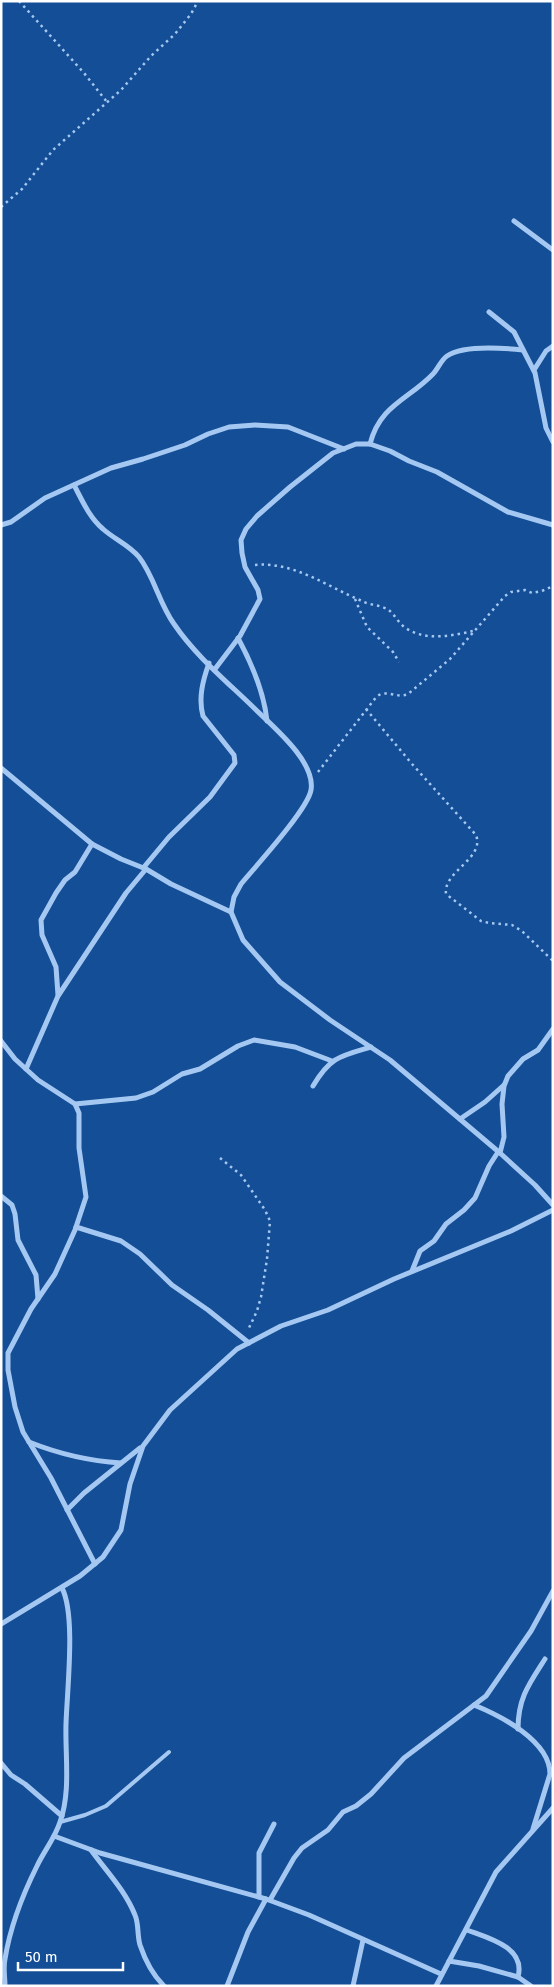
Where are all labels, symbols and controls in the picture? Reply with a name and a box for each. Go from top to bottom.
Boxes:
scale bar [18,1940,122,1972]
text: 50 m [25,1948,58,1966]

